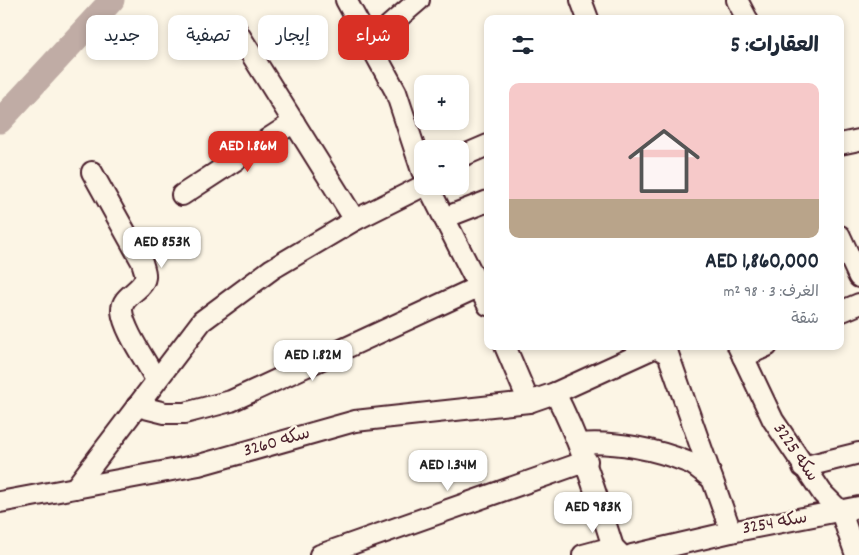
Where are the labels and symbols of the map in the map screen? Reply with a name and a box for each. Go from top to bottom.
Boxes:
pin: AED 1.86M [191,130,305,173]
pin: AED 853K [110,226,214,269]
pin: AED 1.82M [256,340,370,382]
street label: سكه 3225 [766,419,824,487]
street label: سكه 3260 [241,422,313,464]
pin: AED 1.34M [391,450,505,492]
pin: AED 983K [541,492,645,534]
street label: سكه 3254 [740,506,810,542]

